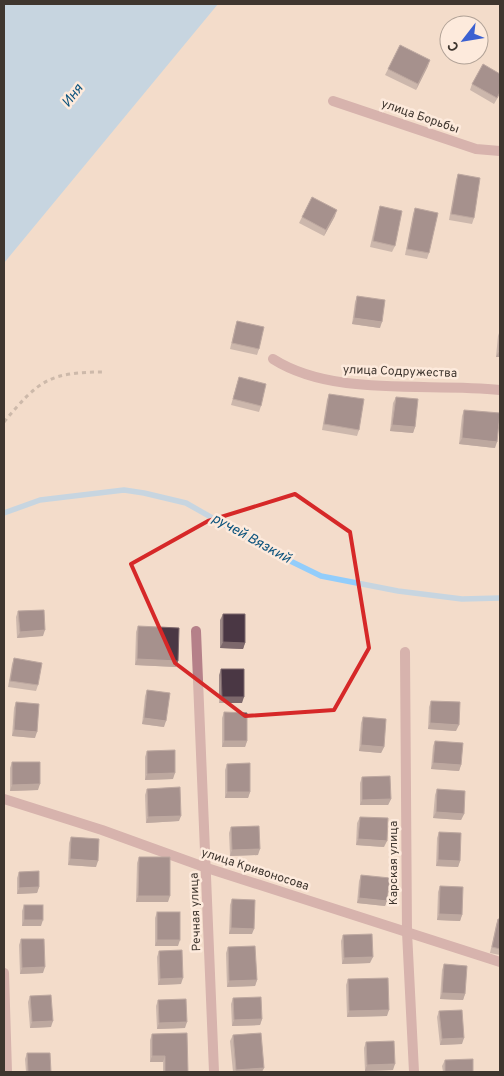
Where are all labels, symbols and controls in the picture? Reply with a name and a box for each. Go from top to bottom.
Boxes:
north arrow [439,15,489,65]
text: С [445,38,464,54]
water label: Иня [59,80,88,111]
street label: улица Борьбы [379,96,461,138]
street label: улица Содружества [342,362,458,382]
water label: ручей Вязкий [208,510,294,568]
street label: Карская улица [386,821,402,905]
street label: улица Кривоносова [199,845,311,895]
street label: Речная улица [187,872,205,952]

